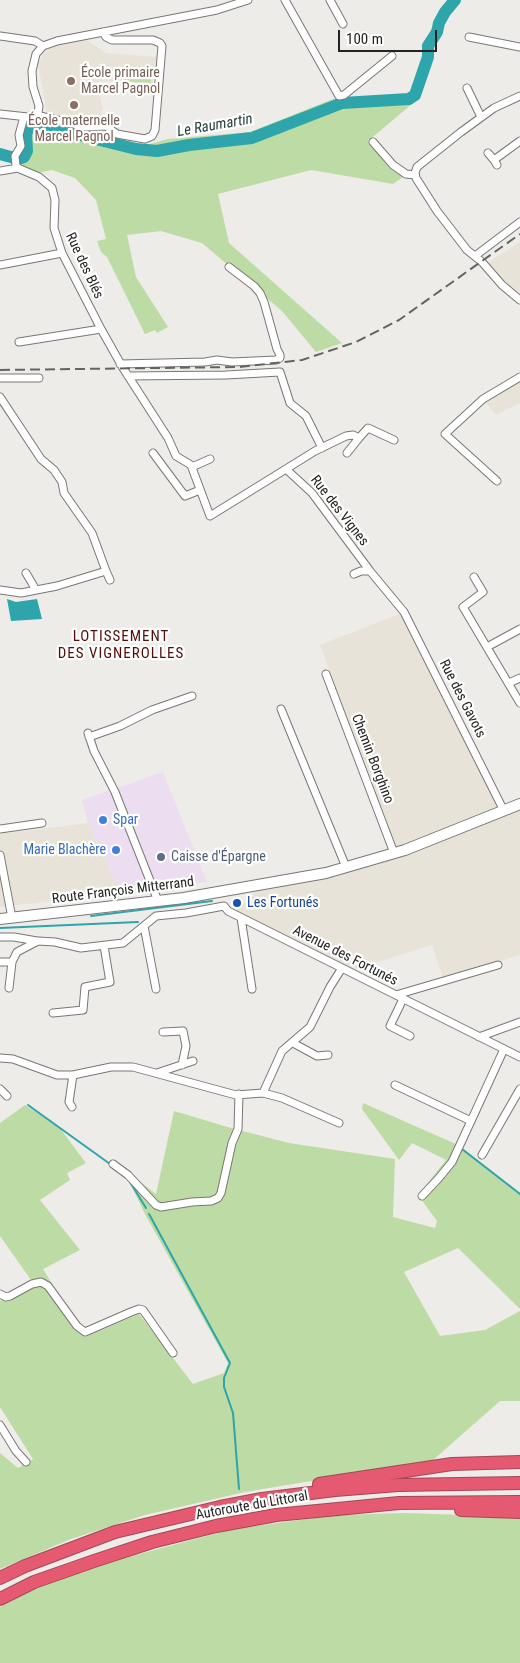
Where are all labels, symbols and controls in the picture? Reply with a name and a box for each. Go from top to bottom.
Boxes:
scale bar [340,20,439,52]
text: 100 m [346,30,383,48]
place label: École primaire Marcel Pagnol [81,65,160,98]
marker: École primaire Marcel Pagnol [65,75,77,87]
marker: École maternelle Marcel Pagnol [68,99,80,111]
water label: Le Raumartin [176,111,254,141]
place label: École maternelle Marcel Pagnol [28,113,120,146]
street label: Rue des Blés [61,230,107,302]
street label: Rue des Vignes [306,472,372,550]
district label: LOTISSEMENT DES VIGNEROLLES [56,628,186,663]
street label: Rue des Gavots [435,657,489,741]
street label: Chemin Borghino [347,712,397,806]
place label: Spar [113,812,138,828]
marker: Spar [97,814,109,826]
place label: Marie Blachère [23,842,106,858]
marker: Marie Blachère [110,844,122,856]
place label: Caisse d'Épargne [171,849,266,865]
marker: Caisse d'Épargne [155,851,167,863]
street label: Route François Mitterrand [51,874,195,908]
place label: Les Fortunés [247,895,319,911]
marker: Les Fortunés [231,897,243,909]
street label: Avenue des Fortunés [290,922,400,990]
street label: Autoroute du Littoral [195,1488,309,1524]

